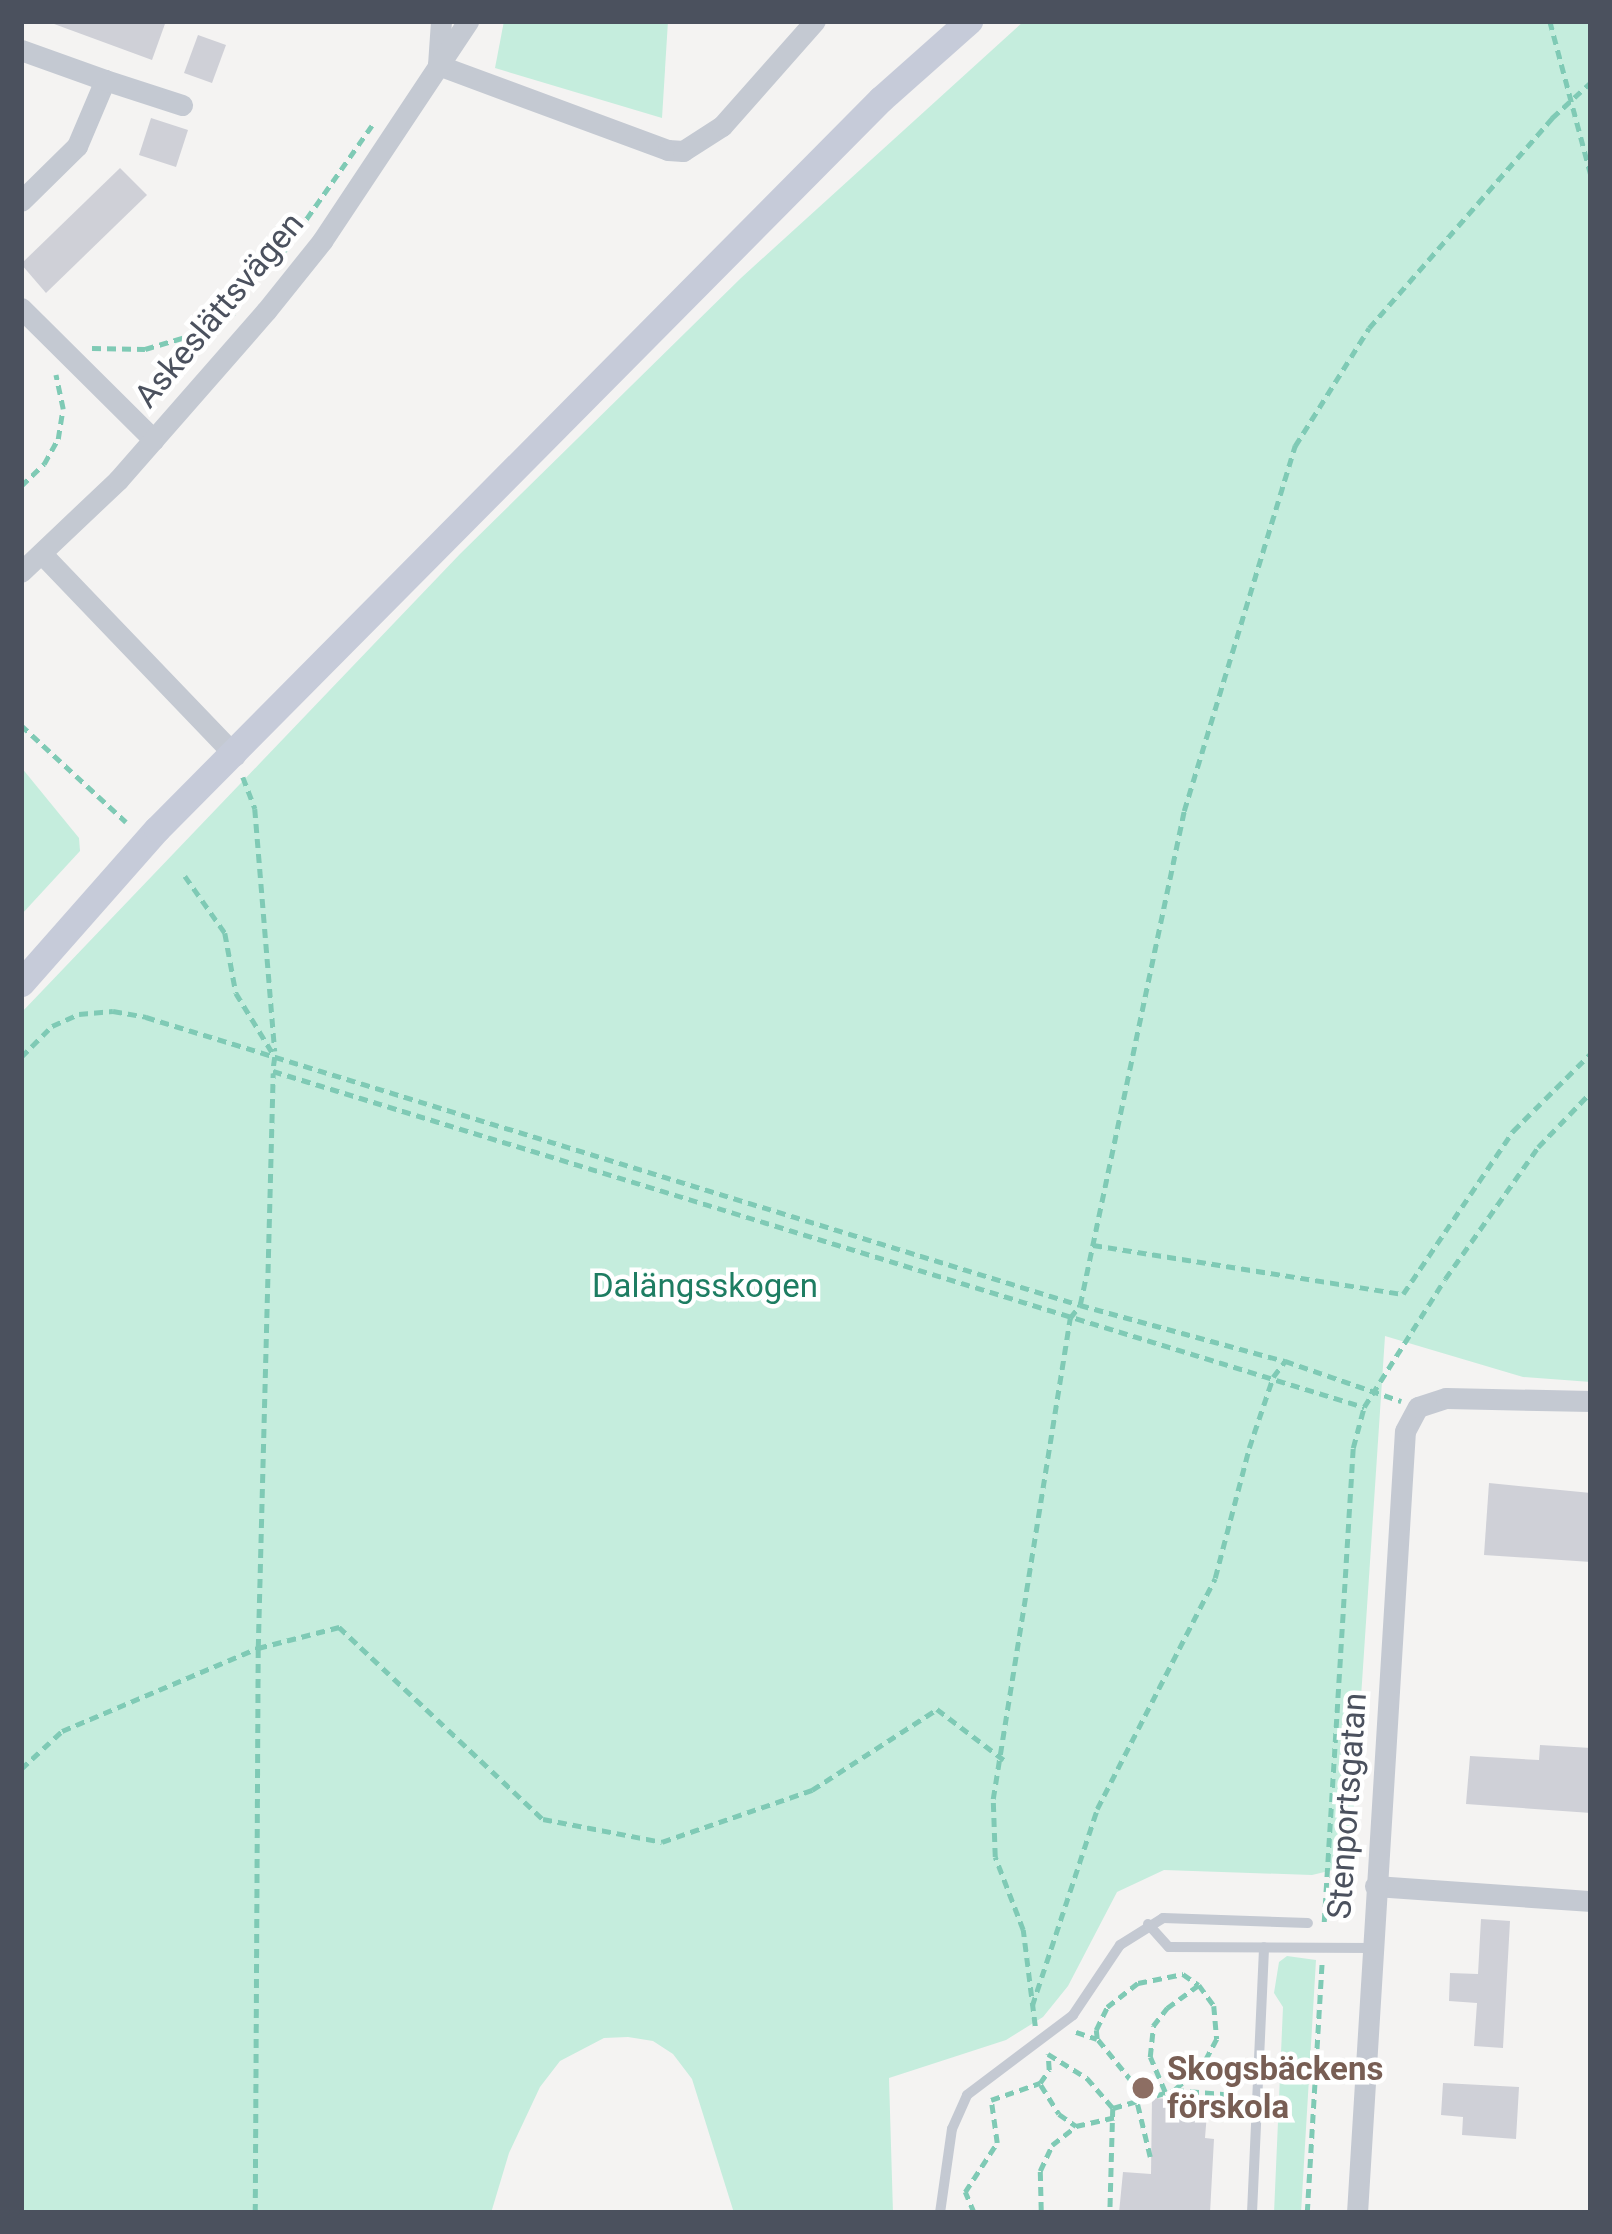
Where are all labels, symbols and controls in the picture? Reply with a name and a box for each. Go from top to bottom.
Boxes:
street label: Askeslättsvägen [126,205,312,415]
park label: Dalängsskogen [592,1266,818,1306]
street label: Stenportsgatan [1319,1692,1375,1920]
place label: Skogsbäckens förskola [1167,2049,1383,2127]
marker: Skogsbäckens förskola [1130,2075,1156,2101]

